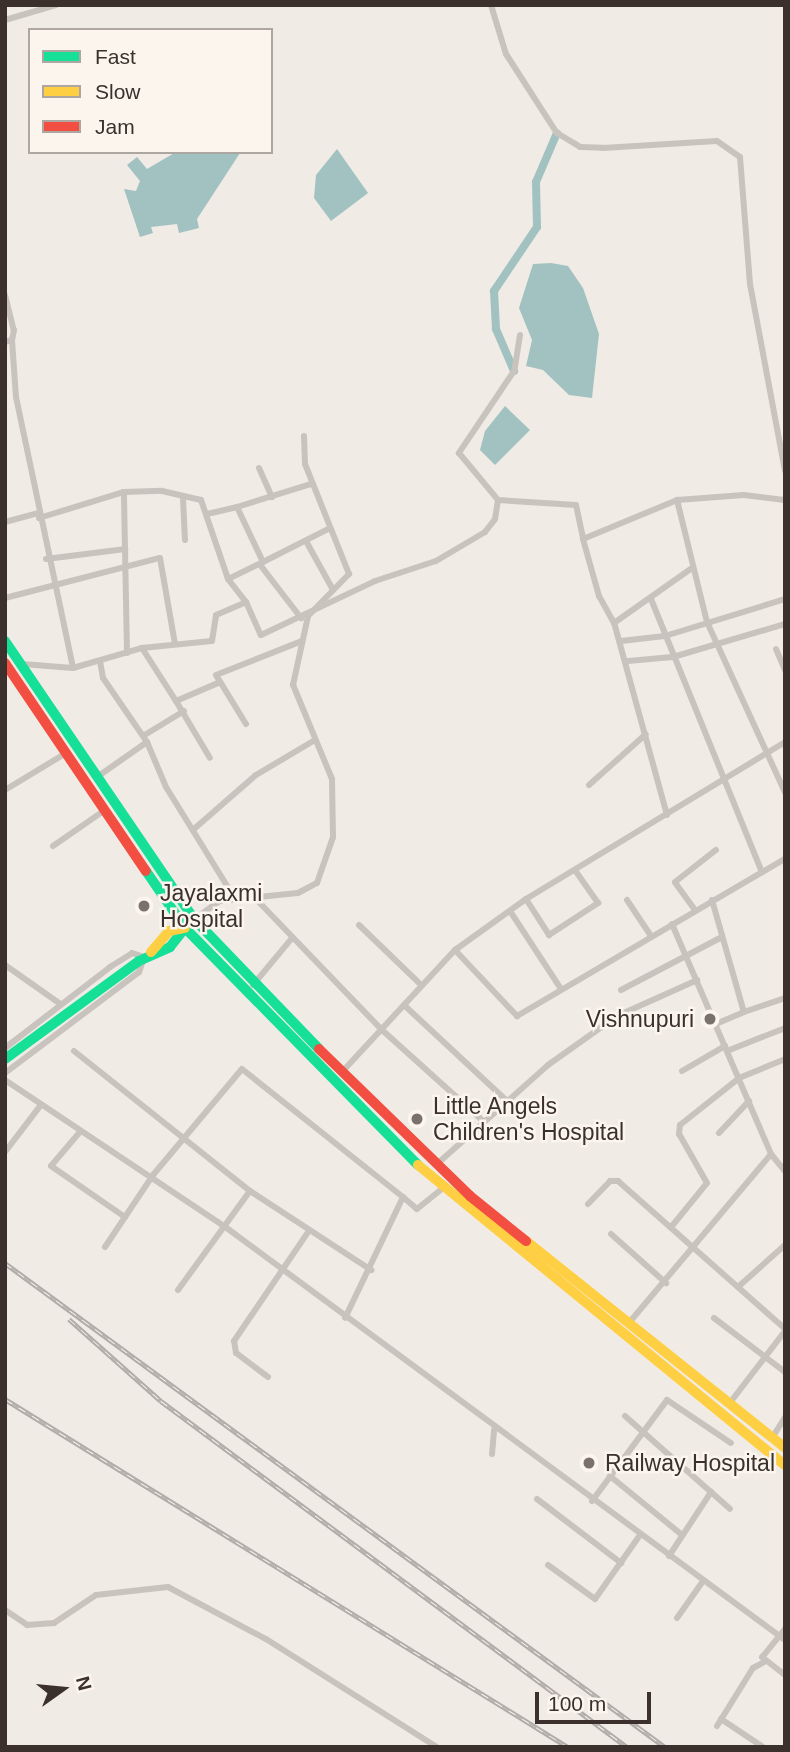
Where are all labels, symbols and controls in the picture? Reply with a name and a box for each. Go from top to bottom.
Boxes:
legend [28,28,273,154]
text: Fast [95,45,136,68]
text: Slow [95,80,141,103]
text: Jam [95,115,135,138]
place label: Jayalaxmi Hospital [160,879,262,933]
marker: Jayalaxmi Hospital [134,896,154,916]
place label: Vishnupuri [586,1005,694,1033]
marker: Vishnupuri [700,1009,720,1029]
place label: Little Angels Children's Hospital [433,1092,624,1146]
marker: Little Angels Children's Hospital [407,1109,427,1129]
place label: Railway Hospital [605,1449,775,1477]
marker: Railway Hospital [579,1453,599,1473]
north arrow [28,1654,98,1724]
text: N [72,1674,96,1693]
scale bar [538,1678,654,1722]
text: 100 m [548,1692,606,1715]

